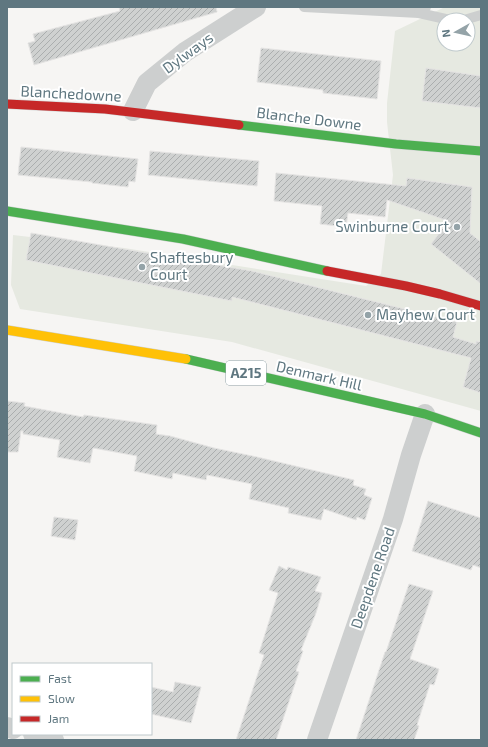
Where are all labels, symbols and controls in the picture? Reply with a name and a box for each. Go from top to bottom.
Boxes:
north arrow [436,12,476,52]
street label: Dylways [159,28,216,77]
text: N [439,29,453,38]
street label: Blanchedowne [20,81,122,105]
street label: Blanche Downe [256,103,363,133]
place label: Swinburne Court [335,217,449,235]
marker: Swinburne Court [452,222,462,232]
place label: Shaftesbury Court [150,248,234,283]
marker: Shaftesbury Court [137,262,147,272]
place label: Mayhew Court [376,305,475,323]
marker: Mayhew Court [363,310,373,320]
street label: Denmark Hill [275,356,364,394]
road number: A215 [226,361,266,385]
street label: Deepdene Road [346,525,398,631]
legend [12,663,152,735]
text: Fast [48,671,72,685]
text: Slow [48,691,75,705]
text: Jam [48,711,69,725]

